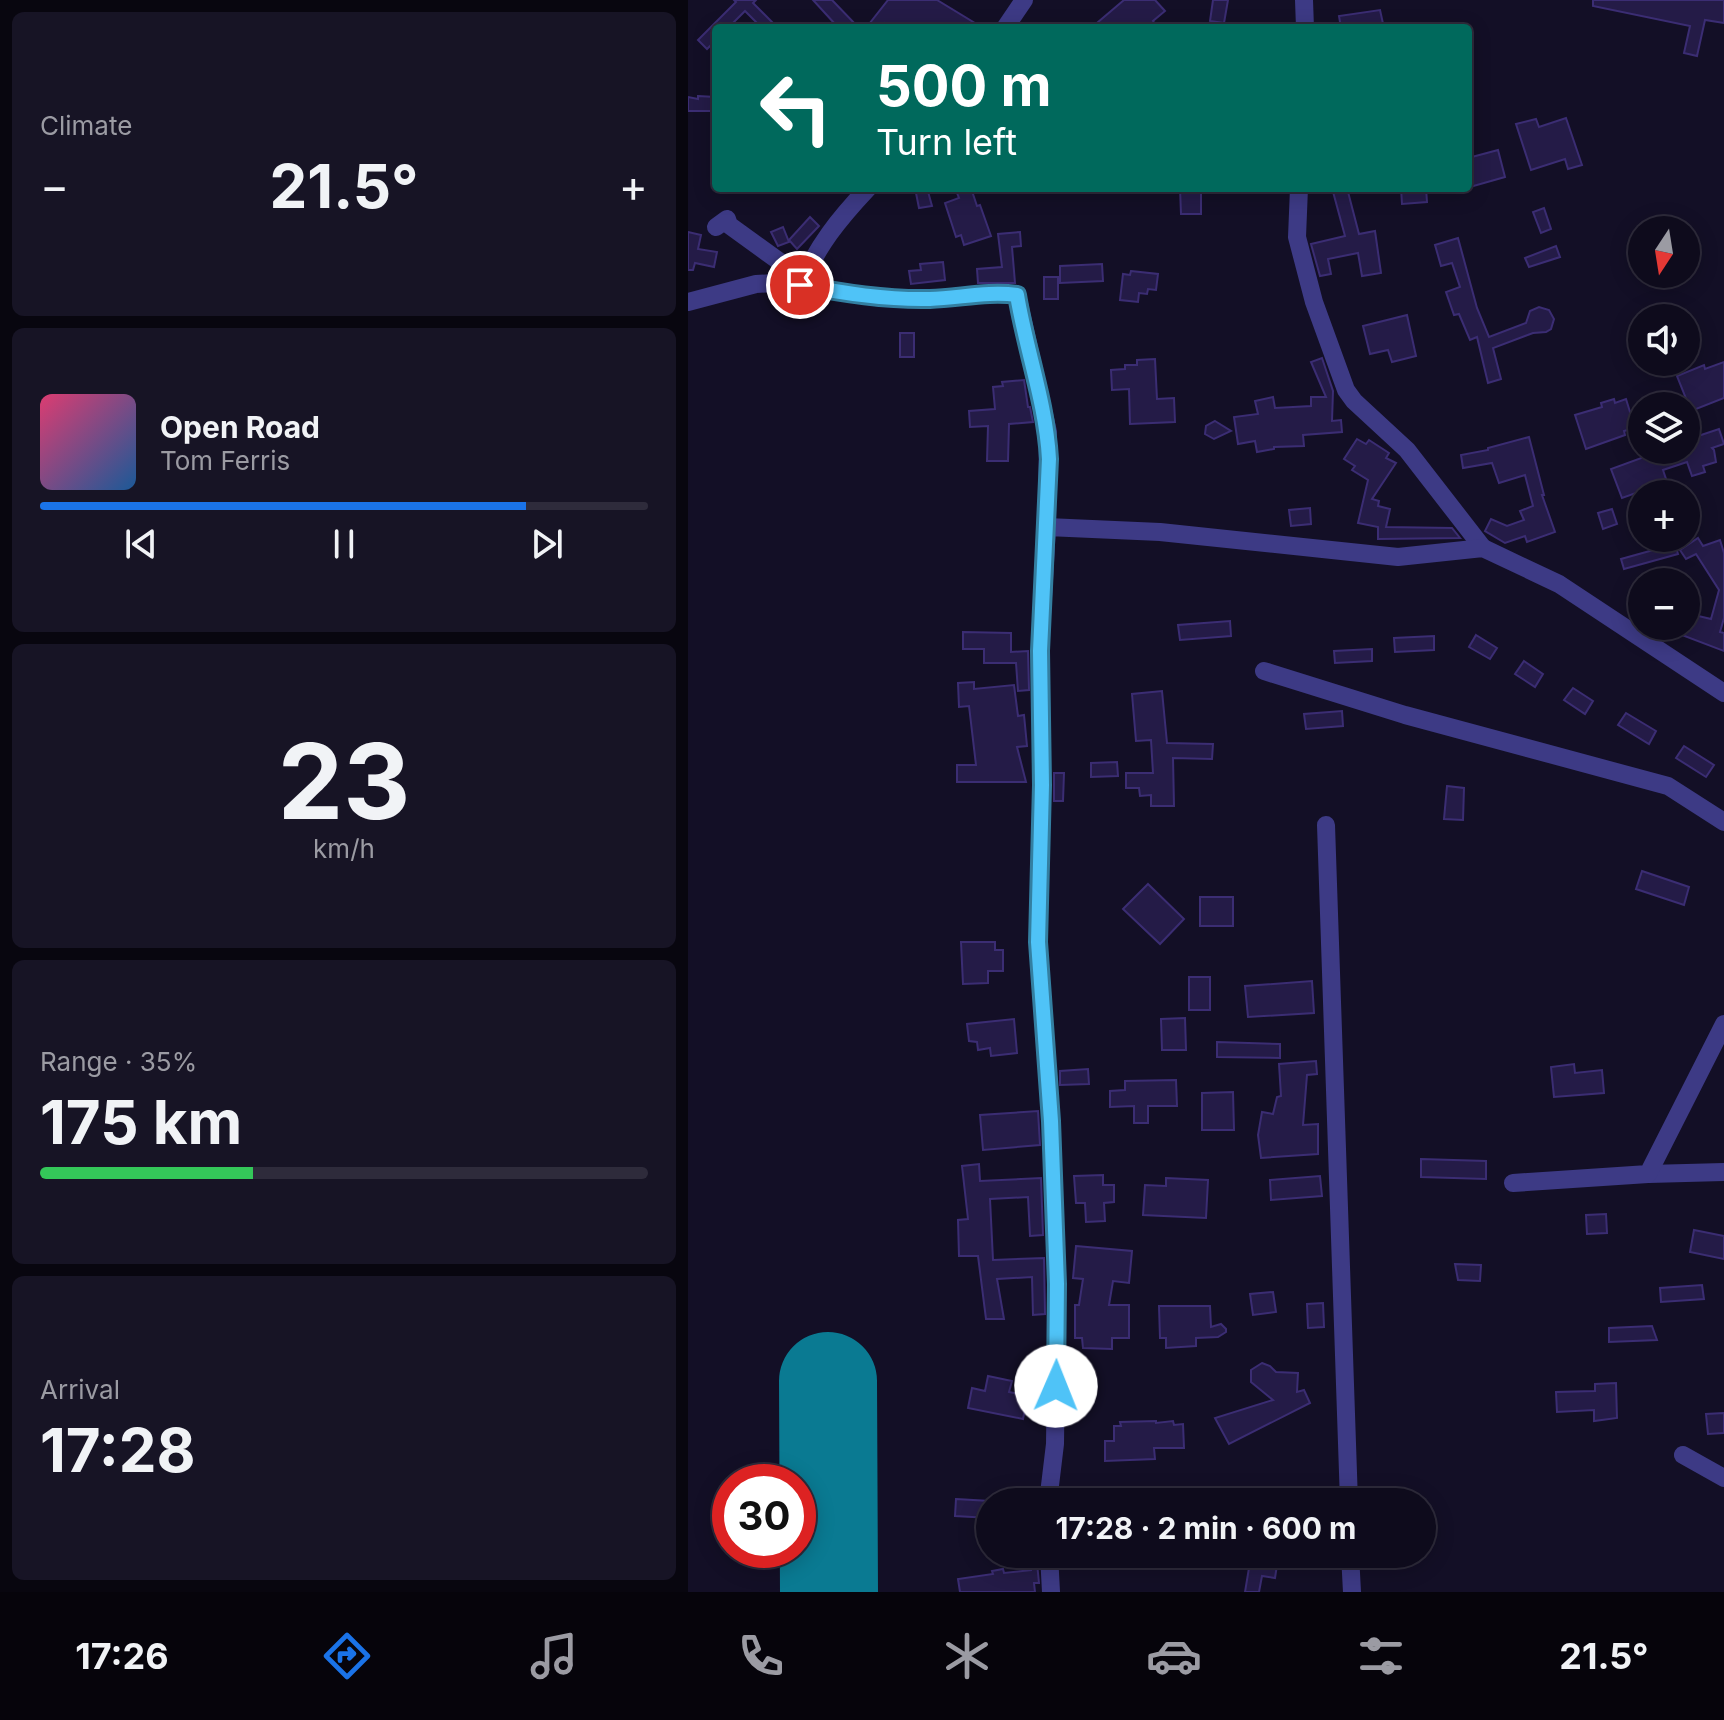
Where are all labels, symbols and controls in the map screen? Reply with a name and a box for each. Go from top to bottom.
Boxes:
text: 500 m [876,52,1052,120]
icon: left [744,56,848,160]
text: Climate [40,110,132,141]
text: Turn left [876,120,1017,164]
text: 21.5° [270,150,418,222]
text: − [40,159,69,213]
text: + [619,159,648,213]
north arrow [1628,216,1700,288]
map controls [1628,216,1700,640]
pin [766,251,834,319]
icon: arrive [778,263,822,307]
button: sound [1628,304,1700,376]
button: layers [1628,392,1700,464]
text: Open Road [160,409,320,445]
text: Tom Ferris [160,445,290,476]
button: + [1628,480,1700,552]
icon: previous [119,522,163,566]
icon: pause [322,522,366,566]
icon: next [525,522,569,566]
button: − [1628,568,1700,640]
text: 23 [278,718,410,844]
text: km/h [313,833,375,864]
text: Range · 35% [40,1046,197,1077]
text: 175 km [40,1086,242,1158]
position arrow [1014,1344,1098,1428]
text: Arrival [40,1374,120,1405]
text: 17:28 [40,1414,196,1486]
speed limit sign: 30 [712,1464,816,1568]
text: 17:28 · 2 min · 600 m [1056,1510,1356,1546]
icon: directions [319,1628,375,1684]
icon: music [526,1628,582,1684]
icon: phone [733,1628,789,1684]
icon: climate [939,1628,995,1684]
icon: car [1146,1628,1202,1684]
icon: filters [1353,1628,1409,1684]
text: 17:26 [75,1634,169,1678]
text: 21.5° [1559,1634,1649,1678]

